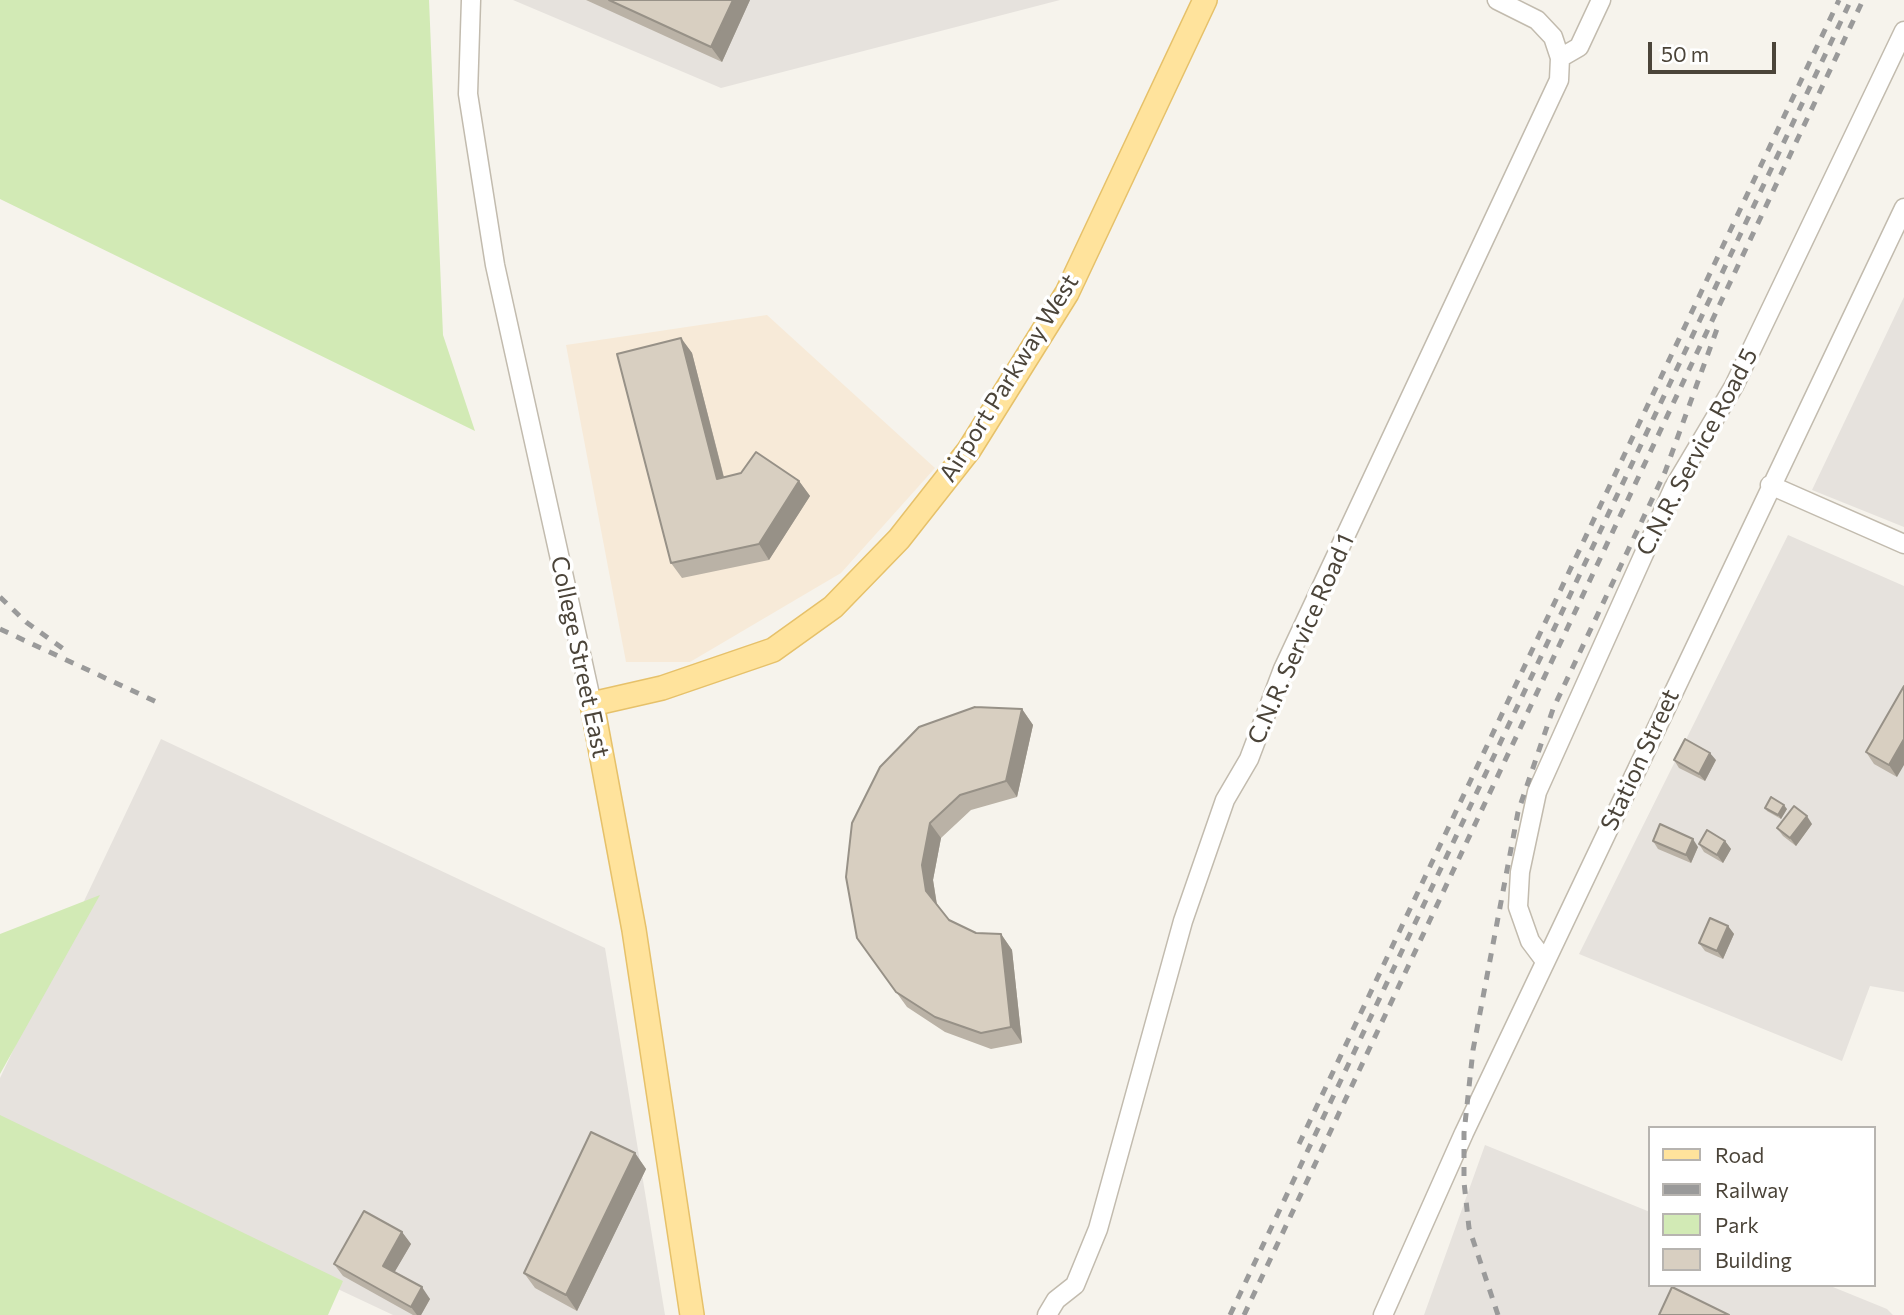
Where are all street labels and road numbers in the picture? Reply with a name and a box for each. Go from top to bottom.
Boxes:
street label: Airport Parkway West [933,269,1085,487]
street label: C.N.R. Service Road 5 [1630,343,1764,561]
street label: C.N.R. Service Road 1 [1242,529,1360,749]
street label: College Street East [545,553,615,761]
street label: Station Street [1595,685,1685,835]

